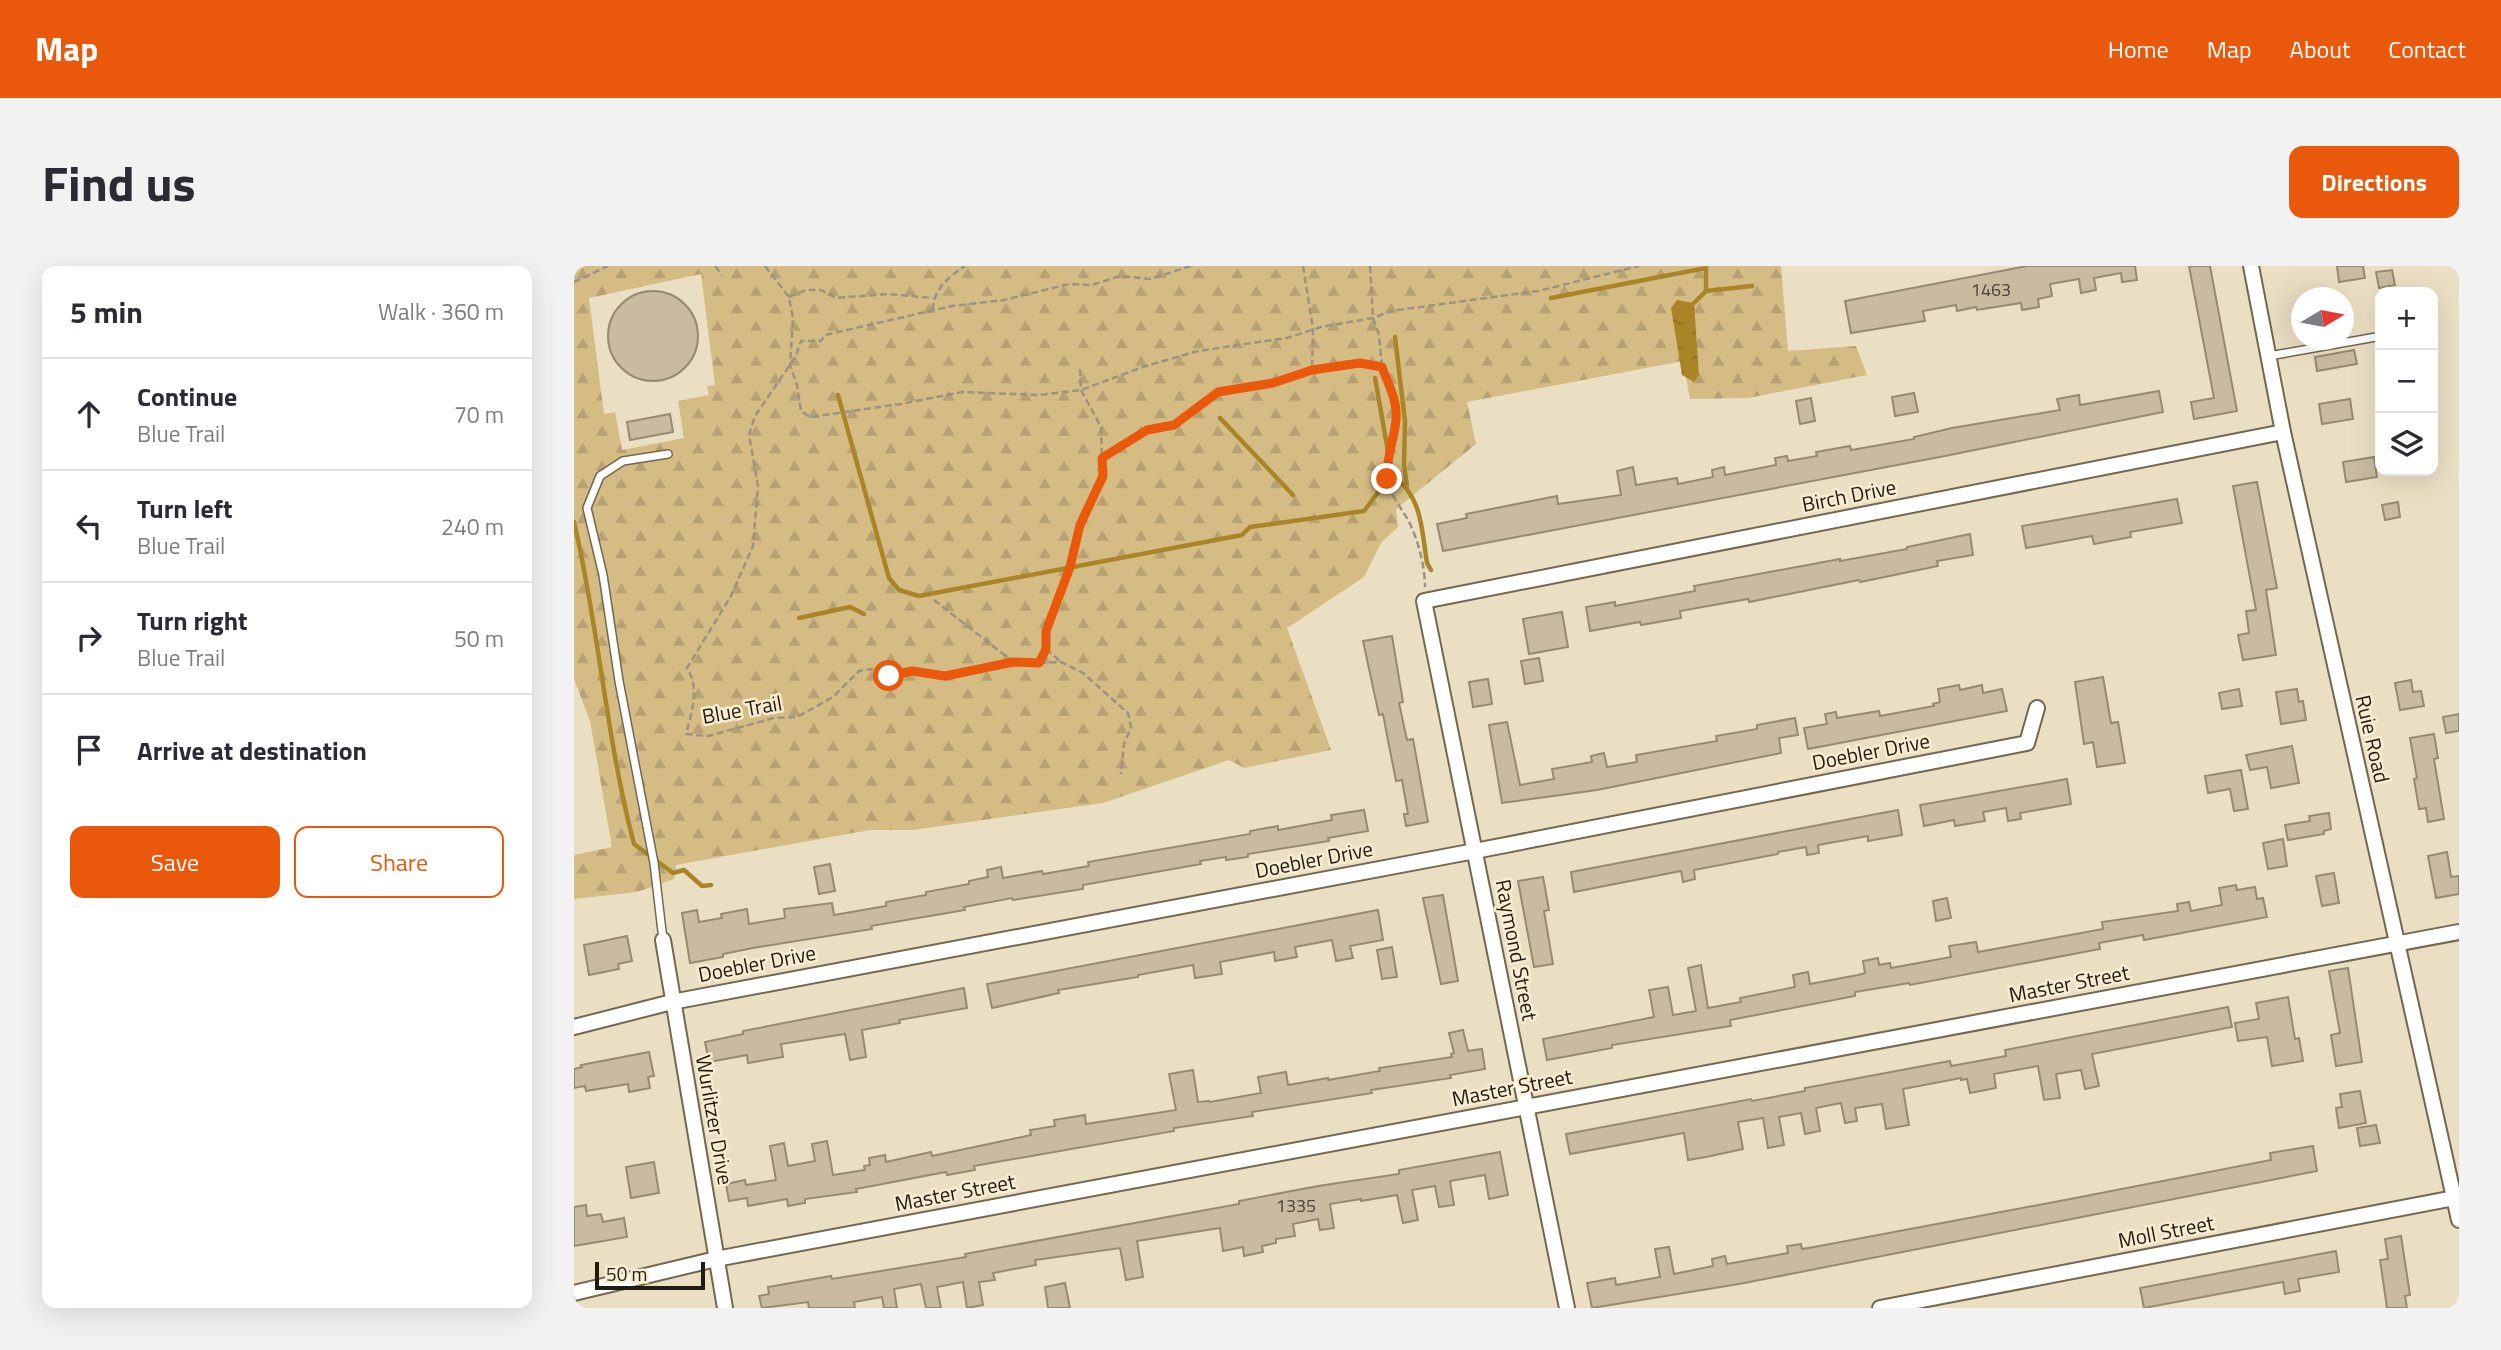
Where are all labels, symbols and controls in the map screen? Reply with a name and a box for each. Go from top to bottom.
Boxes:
text: Map [35,24,98,74]
text: Home [2108,31,2169,67]
text: Map [2207,31,2252,67]
text: About [2290,31,2350,67]
text: Contact [2388,31,2466,67]
text: Find us [42,145,196,220]
button: Directions [2289,146,2459,218]
house number: 1463 [1971,276,2011,303]
north arrow [2291,287,2354,350]
map controls [2375,287,2438,476]
button: + [2375,287,2438,350]
text: 5 min [70,289,143,335]
text: Walk · 360 m [378,294,504,329]
button: − [2375,350,2438,413]
text: Continue [137,377,237,416]
icon: ahead [70,395,108,433]
text: 70 m [454,397,504,432]
button: layers [2375,413,2438,476]
text: Blue Trail [137,416,225,451]
route end [1371,463,1402,494]
street label: Birch Drive [1799,470,1899,520]
text: Turn left [137,489,232,528]
icon: left [70,507,108,545]
text: 240 m [441,509,504,544]
text: Blue Trail [137,528,225,563]
text: Turn right [137,601,248,640]
icon: right [70,619,108,657]
text: 50 m [454,621,504,656]
text: Blue Trail [137,640,225,675]
route start [873,660,904,691]
street label: Blue Trail [699,686,784,732]
street label: Ruie Road [2347,692,2399,786]
street label: Doebler Drive [1809,724,1933,778]
icon: arrive [70,731,108,769]
text: Arrive at destination [137,731,367,770]
button: Save [70,826,280,898]
button: Share [294,826,504,898]
street label: Doebler Drive [1252,832,1376,886]
street label: Raymond Street [1488,876,1546,1024]
street label: Doebler Drive [695,936,819,990]
street label: Master Street [2006,956,2132,1010]
street label: Wurlitzer Drive [688,1052,742,1187]
street label: Master Street [1449,1060,1575,1114]
street label: Master Street [892,1165,1018,1219]
house number: 1335 [1276,1192,1316,1219]
street label: Moll Street [2115,1206,2217,1256]
scale bar [595,1259,705,1291]
text: 50 m [606,1259,647,1288]

